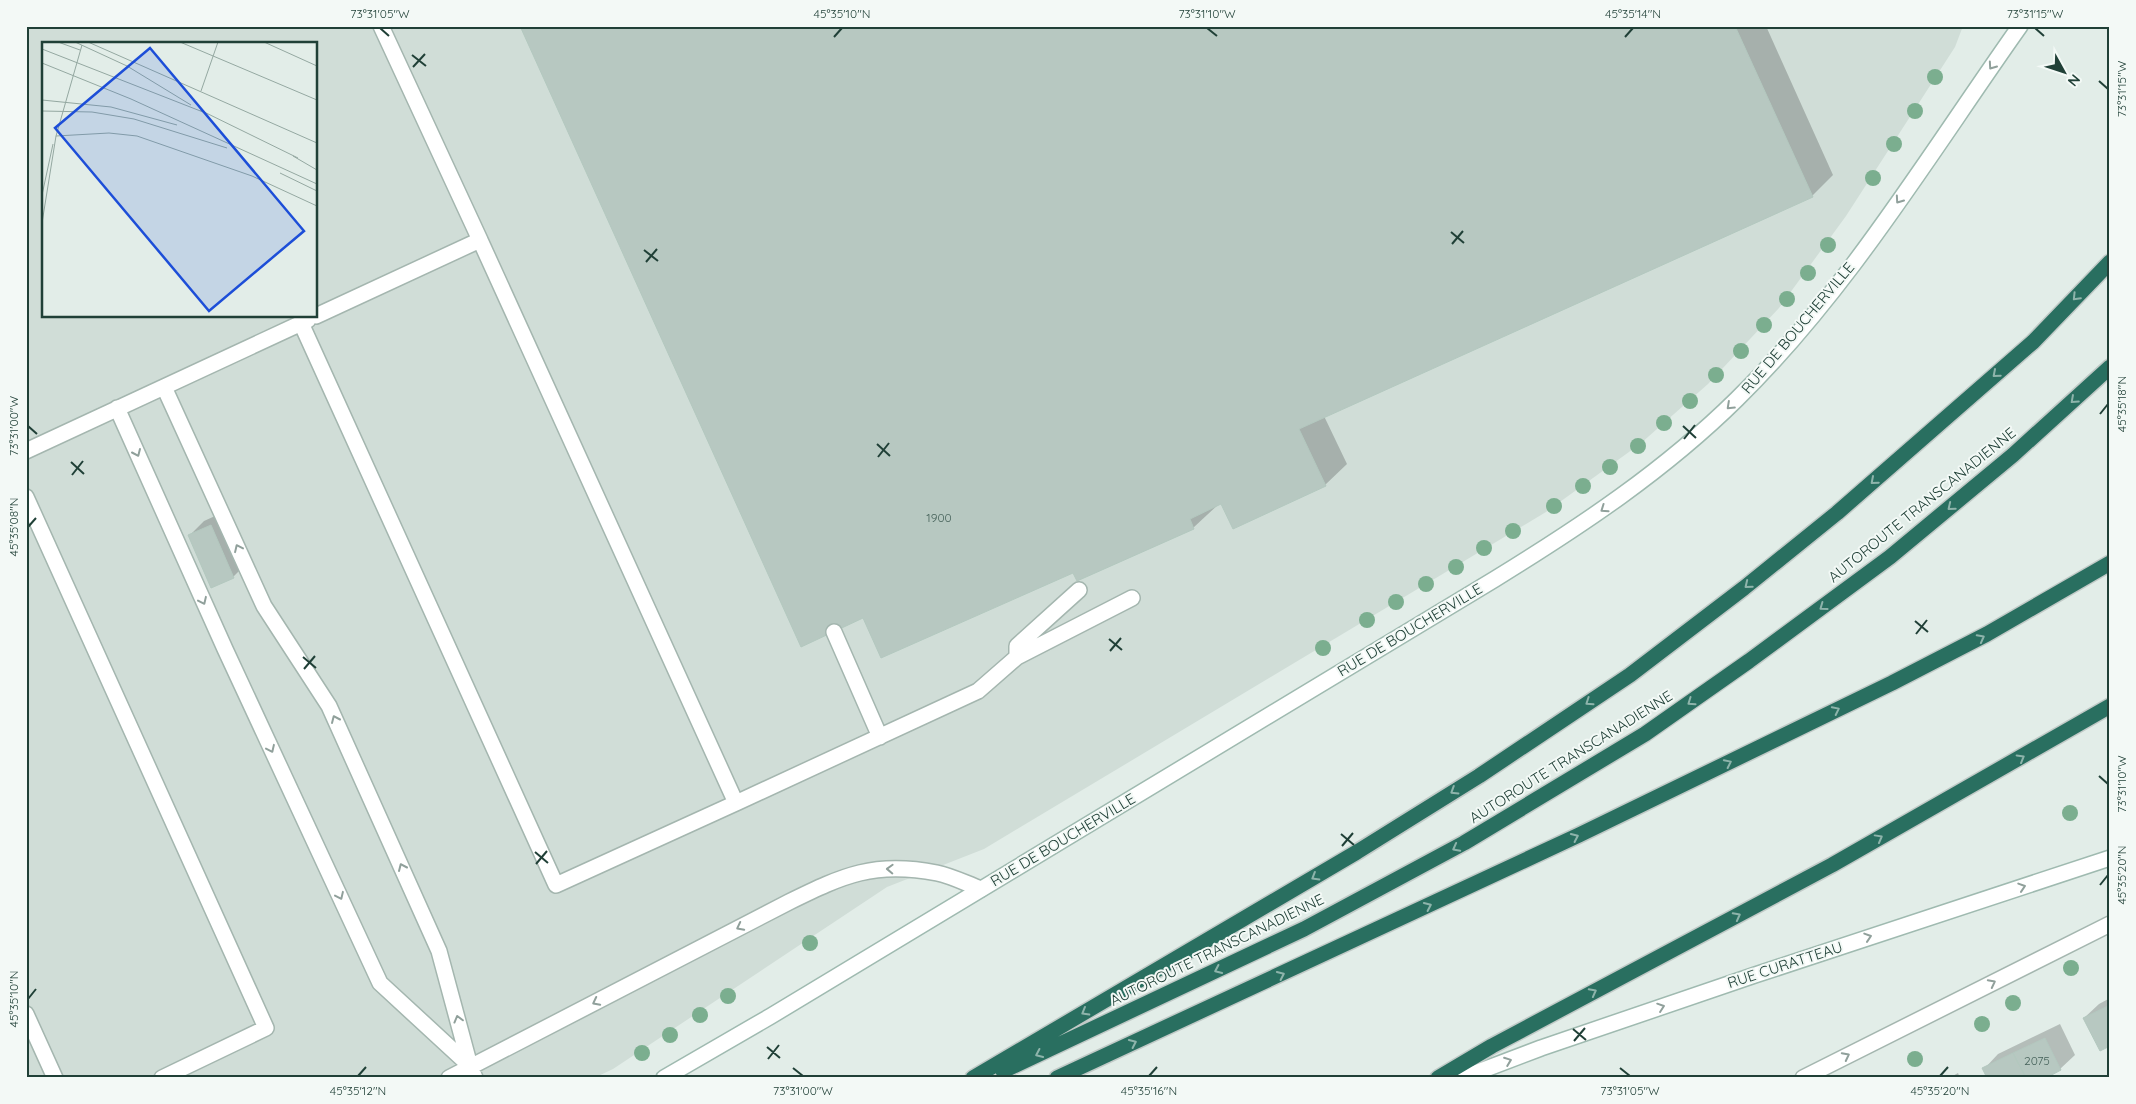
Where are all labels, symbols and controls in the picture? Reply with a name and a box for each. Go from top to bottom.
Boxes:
text: 73°31'05"W [350,6,410,21]
text: 45°35'10"N [814,6,871,21]
text: 73°31'10"W [1178,6,1236,21]
text: 45°35'14"N [1605,6,1661,21]
text: 73°31'15"W [2007,6,2064,21]
inset map [42,42,318,318]
north arrow [2038,48,2088,98]
one-way arrow [1989,60,1998,70]
text: 73°31'15"W [2114,60,2129,117]
text: N [2064,71,2084,90]
one-way arrow [1896,194,1905,203]
street label: RUE DE BOUCHERVILLE [1737,258,1858,397]
one-way arrow [2073,292,2082,301]
one-way arrow [1992,369,2001,378]
text: 45°35'18"N [2114,376,2129,432]
one-way arrow [2070,394,2079,403]
text: 73°31'00"W [6,396,21,456]
one-way arrow [1726,400,1735,409]
street label: AUTOROUTE TRANSCANADIENNE [1824,423,2019,586]
one-way arrow [130,448,141,457]
one-way arrow [1870,476,1879,485]
text: 45°35'08"N [6,497,21,557]
one-way arrow [1948,501,1957,510]
one-way arrow [1600,503,1610,512]
house number: 1900 [926,510,952,525]
one-way arrow [233,544,244,553]
street label: RUE DE BOUCHERVILLE [1334,579,1486,680]
one-way arrow [1745,579,1754,587]
one-way arrow [197,596,207,605]
one-way arrow [1820,601,1829,609]
one-way arrow [1976,634,1985,644]
street label: AUTOROUTE TRANSCANADIENNE [1466,686,1676,827]
one-way arrow [1585,696,1595,705]
one-way arrow [1687,696,1697,705]
one-way arrow [1831,706,1840,717]
one-way arrow [330,715,341,724]
one-way arrow [265,744,275,753]
one-way arrow [2015,754,2024,764]
text: 73°31'10"W [2114,755,2129,813]
one-way arrow [1722,760,1731,770]
one-way arrow [1450,785,1459,795]
street label: RUE DE BOUCHERVILLE [987,789,1139,890]
one-way arrow [1570,832,1579,843]
one-way arrow [1874,835,1883,845]
one-way arrow [1452,842,1461,852]
text: 45°35'20"N [2114,845,2129,905]
one-way arrow [397,863,408,872]
one-way arrow [886,864,894,875]
one-way arrow [1312,870,1321,880]
one-way arrow [2017,883,2026,893]
street label: AUTOROUTE TRANSCANADIENNE [1107,889,1327,1010]
one-way arrow [333,891,344,900]
one-way arrow [1423,901,1432,912]
one-way arrow [1731,912,1740,922]
one-way arrow [736,921,745,931]
one-way arrow [1863,933,1871,943]
street label: RUE CURATTEAU [1725,937,1845,992]
one-way arrow [1214,964,1223,974]
one-way arrow [1276,970,1285,981]
text: 45°35'10"N [6,971,21,1028]
one-way arrow [1987,979,1996,989]
one-way arrow [1588,989,1597,999]
one-way arrow [592,996,601,1006]
one-way arrow [1656,1003,1665,1013]
one-way arrow [1081,1006,1090,1016]
one-way arrow [453,1016,463,1024]
one-way arrow [1128,1038,1137,1049]
one-way arrow [1035,1047,1044,1058]
one-way arrow [1841,1052,1850,1062]
house number: 2075 [2024,1053,2050,1068]
one-way arrow [1503,1056,1512,1067]
text: 45°35'12"N [330,1083,386,1098]
text: 73°31'00"W [773,1083,833,1098]
text: 45°35'16"N [1121,1083,1177,1098]
text: 73°31'05"W [1600,1083,1660,1098]
text: 45°35'20"N [1910,1083,1970,1098]

